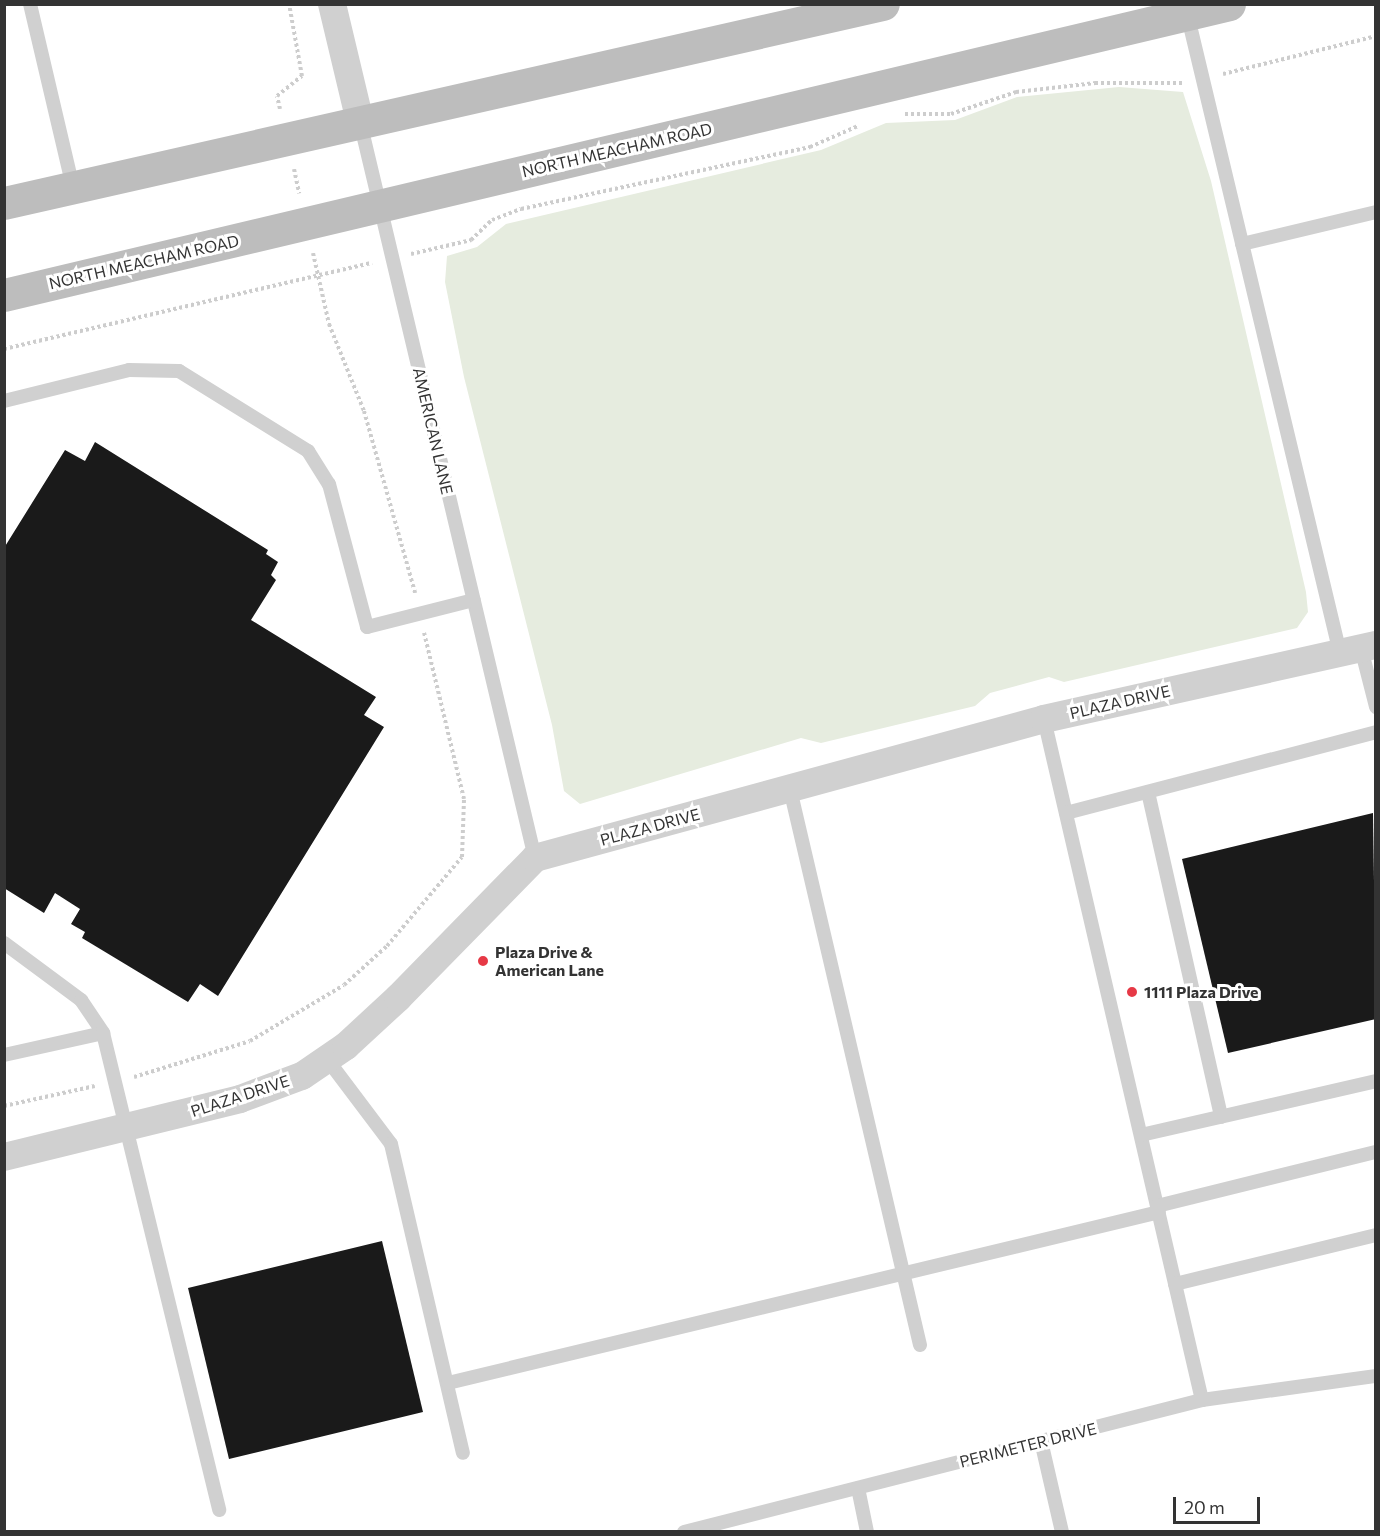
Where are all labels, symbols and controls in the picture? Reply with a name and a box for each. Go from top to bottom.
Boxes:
street label: NORTH MEACHAM ROAD [520,119,714,181]
street label: NORTH MEACHAM ROAD [47,231,241,293]
street label: AMERICAN LANE [409,366,457,496]
street label: PLAZA DRIVE [1068,681,1172,723]
street label: PLAZA DRIVE [598,804,702,850]
place label: Plaza Drive & American Lane [495,942,604,980]
marker: Plaza Drive & American Lane [476,954,490,968]
place label: 1111 Plaza Drive [1144,982,1258,1002]
marker: 1111 Plaza Drive [1125,985,1139,999]
street label: PLAZA DRIVE [188,1071,292,1121]
street label: PERIMETER DRIVE [957,1419,1099,1471]
scale bar [1176,1485,1263,1523]
text: 20 m [1184,1496,1225,1518]

